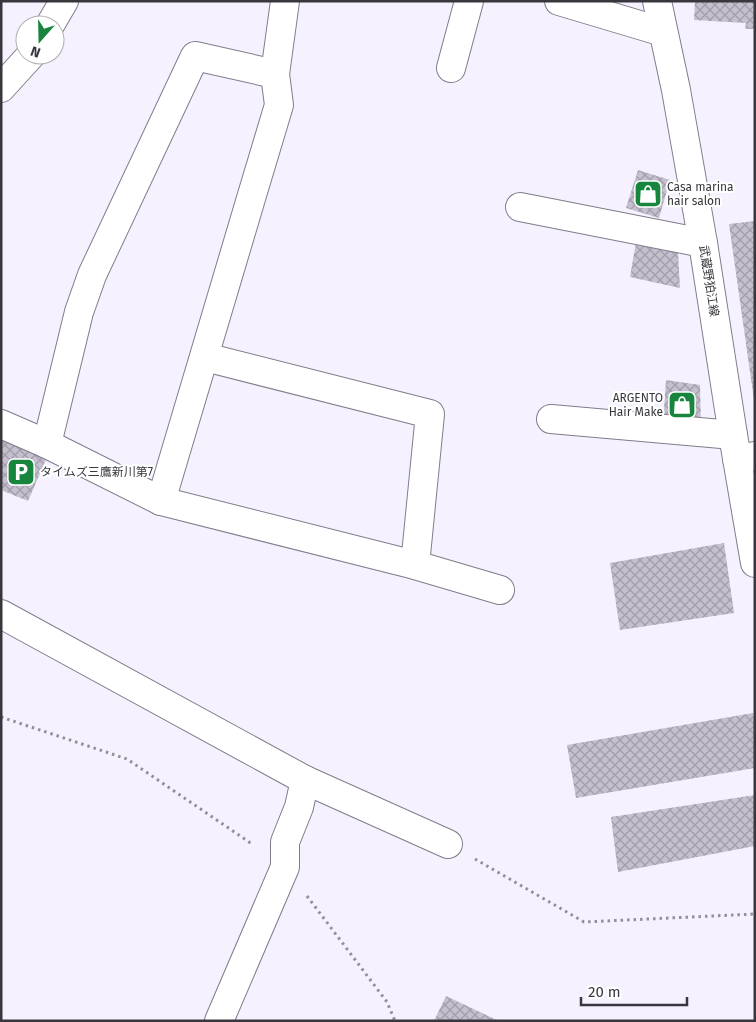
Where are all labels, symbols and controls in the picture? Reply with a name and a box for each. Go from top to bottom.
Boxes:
north arrow [15,15,65,65]
text: N [28,42,43,61]
shop icon: Casa marina hair salon [633,179,663,209]
place label: Casa marina hair salon [667,180,734,208]
street label: 武蔵野狛江線 [696,244,722,318]
shop icon: ARGENTO Hair Make [667,390,697,420]
place label: ARGENTO Hair Make [609,391,663,419]
parking icon: タイムズ三鷹新川第7 [6,457,36,487]
place label: タイムズ三鷹新川第7 [40,465,153,479]
scale bar [581,974,687,1006]
text: 20 m [588,983,621,1001]

